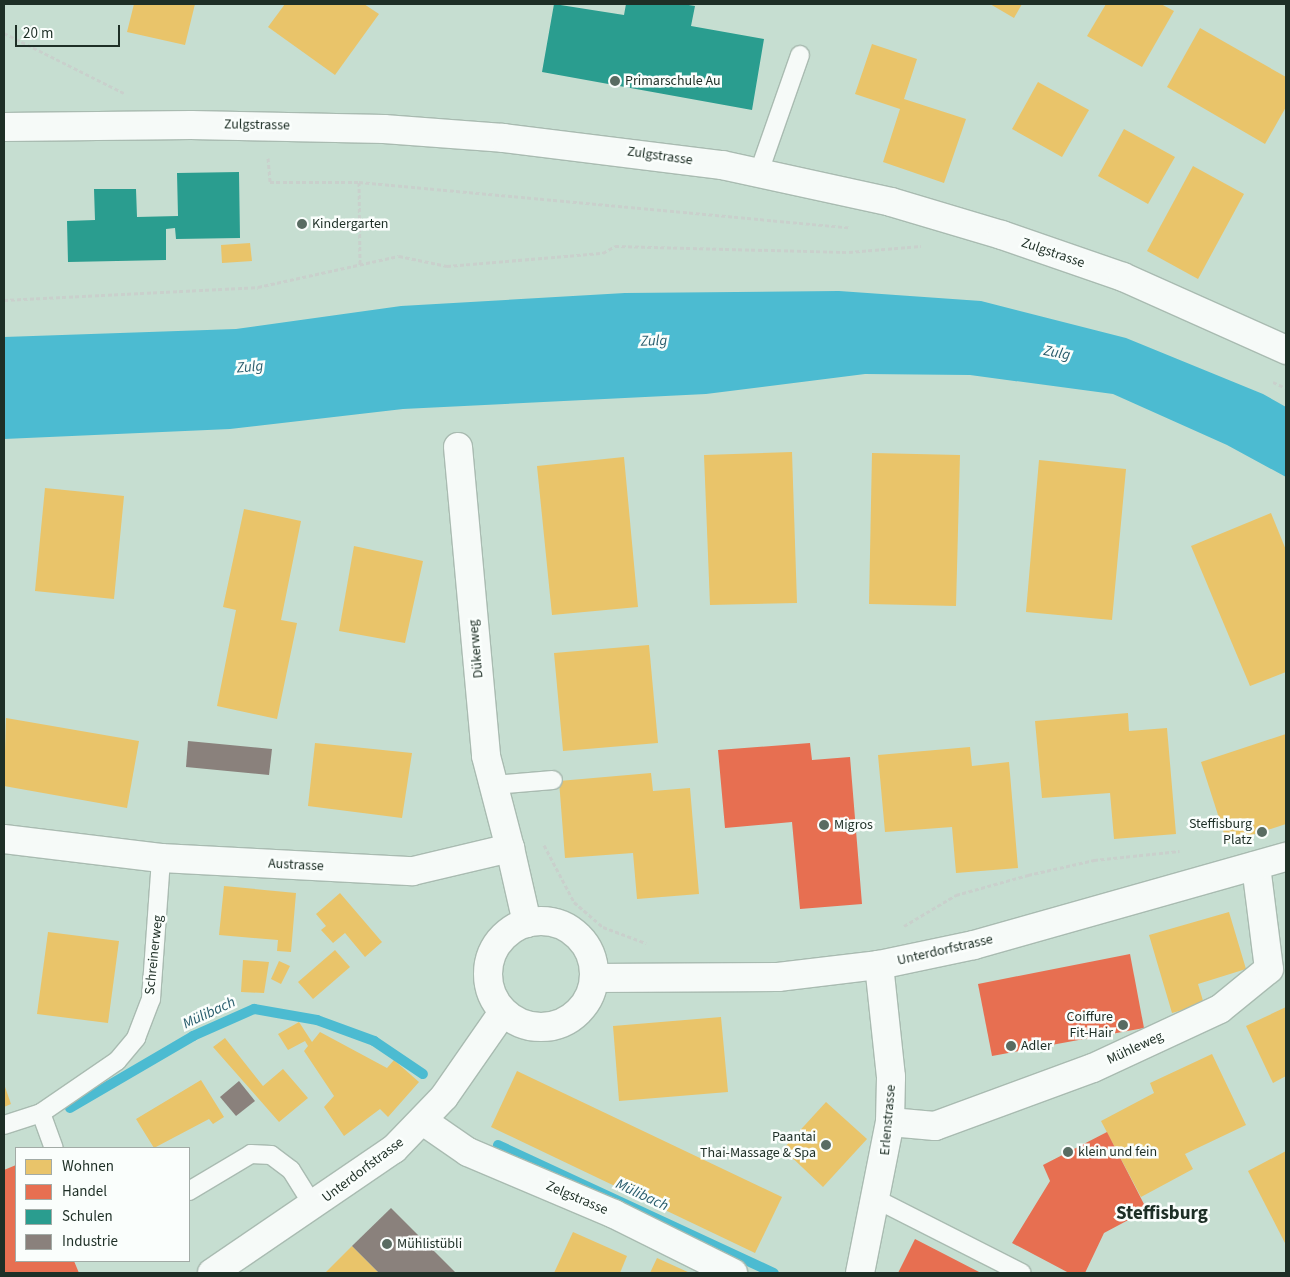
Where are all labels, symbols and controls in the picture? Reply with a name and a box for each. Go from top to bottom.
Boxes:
scale bar [18,15,122,47]
text: 20 m [23,23,53,44]
place label: Primarschule Au [625,73,721,89]
marker: Primarschule Au [609,75,621,87]
street label: Zulgstrasse [224,116,290,134]
street label: Zulgstrasse [626,143,694,169]
place label: Kindergarten [312,216,389,232]
marker: Kindergarten [296,218,308,230]
street label: Zulgstrasse [1019,234,1087,272]
water label: Zulg [640,332,668,350]
water label: Zulg [1042,342,1072,364]
water label: Zulg [236,357,264,377]
street label: Dükerweg [465,619,487,679]
place label: Steffisburg Platz [1189,816,1252,849]
place label: Migros [834,817,873,833]
marker: Migros [818,819,830,831]
marker: Steffisburg Platz [1256,826,1268,838]
street label: Austrasse [268,855,324,875]
street label: Schreinerweg [141,914,167,996]
street label: Unterdorfstrasse [896,931,994,969]
water label: Mülibach [180,993,238,1033]
place label: Coiffure Fit-Hair [1067,1009,1113,1042]
marker: Coiffure Fit-Hair [1117,1019,1129,1031]
street label: Mühleweg [1104,1028,1166,1068]
place label: Adler [1021,1038,1052,1054]
marker: Adler [1005,1040,1017,1052]
street label: Erlenstrasse [877,1084,899,1156]
place label: Paantai Thai-Massage & Spa [700,1129,816,1162]
street label: Unterdorfstrasse [319,1134,407,1206]
marker: Paantai Thai-Massage & Spa [820,1139,832,1151]
place label: klein und fein [1078,1144,1157,1160]
marker: klein und fein [1062,1146,1074,1158]
legend [15,1147,190,1262]
text: Wohnen [62,1156,114,1177]
water label: Mülibach [613,1175,671,1215]
street label: Zelgstrasse [544,1177,610,1219]
text: Handel [62,1181,107,1202]
district label: Steffisburg [1116,1203,1208,1225]
text: Schulen [62,1206,113,1227]
text: Industrie [62,1231,118,1252]
place label: Mühlistübli [397,1236,462,1252]
marker: Mühlistübli [381,1238,393,1250]

